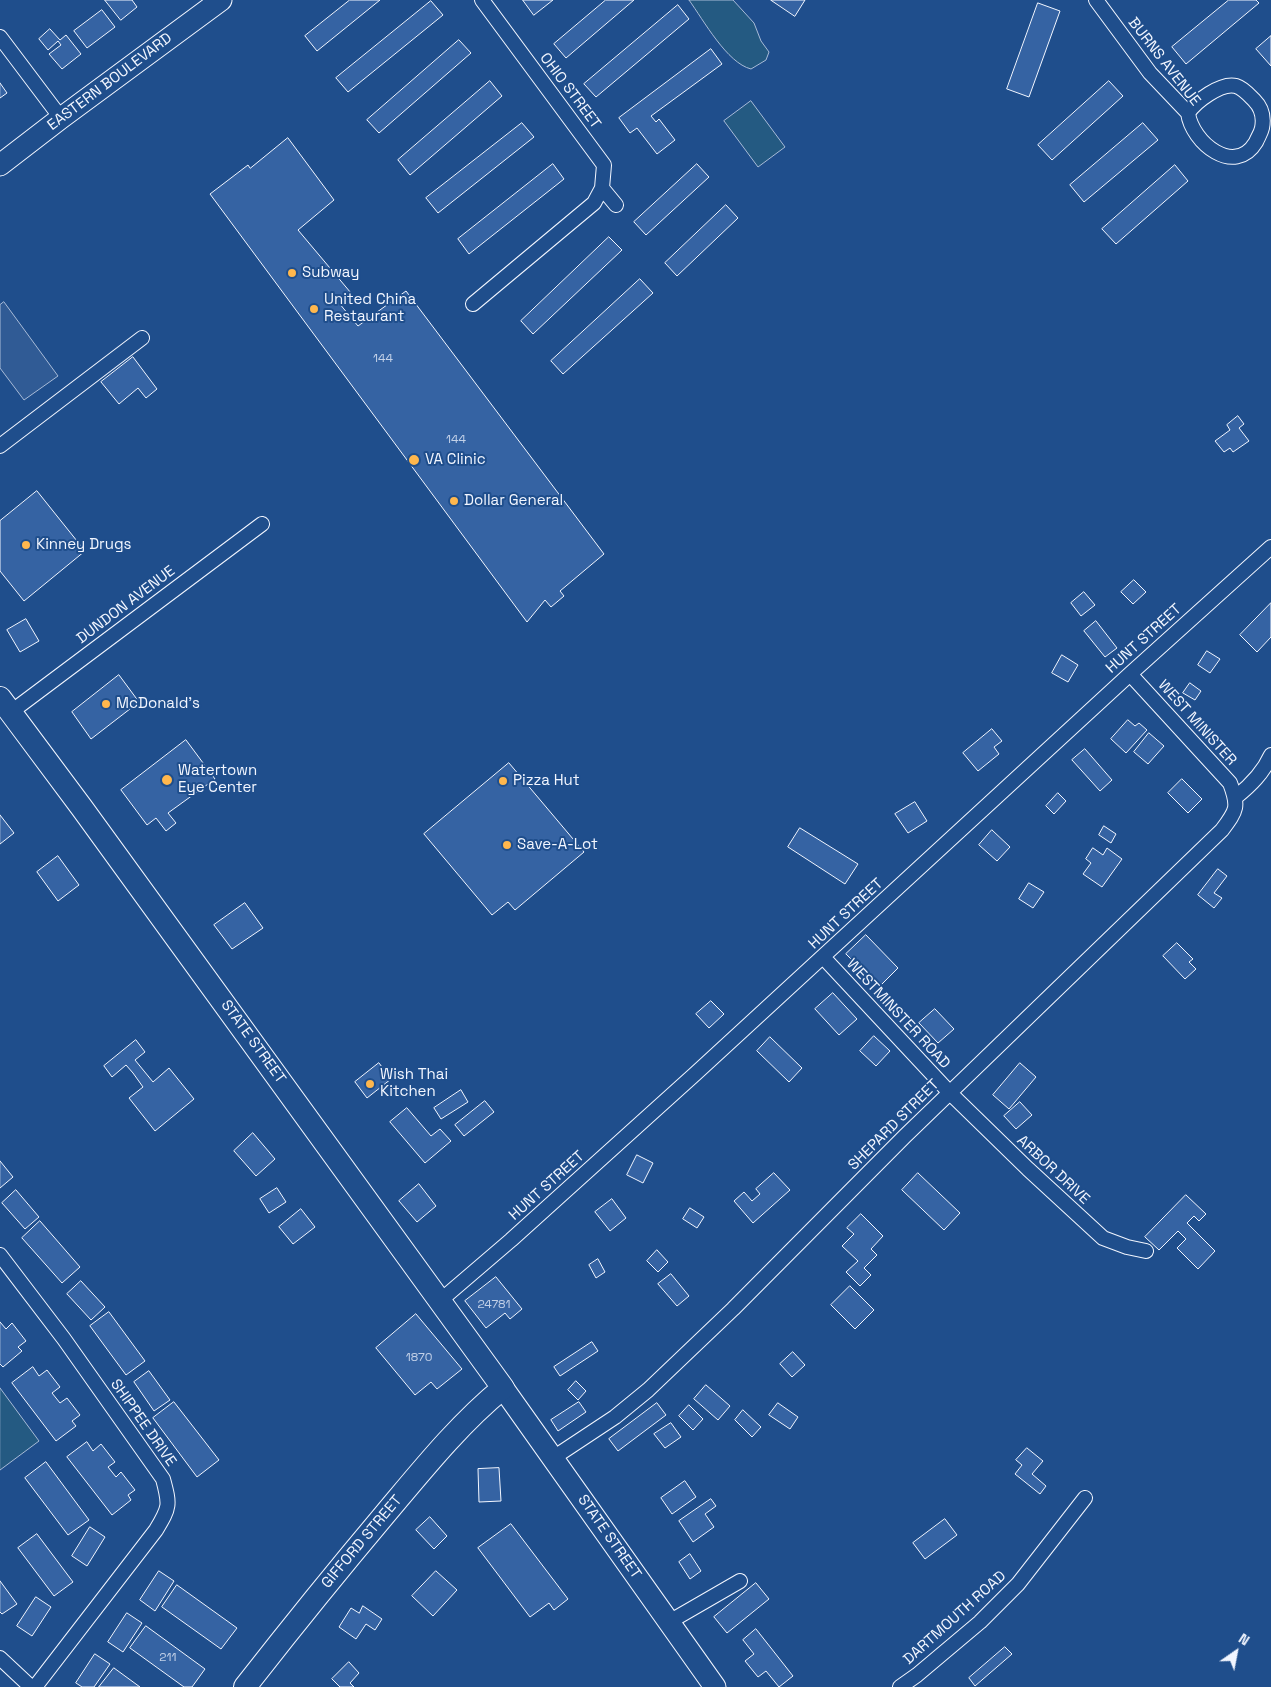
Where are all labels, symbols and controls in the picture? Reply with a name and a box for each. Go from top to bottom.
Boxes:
street label: BURNS AVENUE [1124,14,1204,110]
street label: EASTERN BOULEVARD [44,29,176,135]
street label: OHIO STREET [536,50,604,132]
place label: Subway [302,264,359,282]
marker: Subway [286,267,298,279]
place label: United China Restaurant [324,291,416,326]
marker: United China Restaurant [308,303,320,315]
house number: 144 [373,352,393,366]
house number: 144 [446,433,466,447]
place label: VA Clinic [425,451,486,469]
marker: VA Clinic [407,453,421,467]
place label: Dollar General [464,492,563,510]
marker: Dollar General [448,495,460,507]
place label: Kinney Drugs [36,536,131,554]
marker: Kinney Drugs [20,539,32,551]
street label: DUNDON AVENUE [73,562,179,648]
street label: HUNT STREET [1103,600,1185,678]
street label: WEST MINISTER [1154,677,1240,769]
place label: McDonald's [116,695,200,713]
marker: McDonald's [100,698,112,710]
place label: Watertown Eye Center [178,762,257,797]
place label: Pizza Hut [513,772,580,790]
marker: Watertown Eye Center [160,773,174,787]
marker: Pizza Hut [497,775,509,787]
place label: Save-A-Lot [517,836,598,854]
marker: Save-A-Lot [501,839,513,851]
street label: HUNT STREET [805,875,887,953]
street label: WESTMINSTER ROAD [842,955,954,1073]
street label: STATE STREET [217,997,289,1087]
place label: Wish Thai Kitchen [380,1066,448,1101]
street label: SHEPARD STREET [845,1076,943,1174]
marker: Wish Thai Kitchen [364,1078,376,1090]
street label: ARBOR DRIVE [1013,1132,1093,1208]
street label: HUNT STREET [506,1147,588,1225]
house number: 24781 [477,1298,511,1312]
house number: 1870 [406,1351,432,1365]
street label: SHIPPEE DRIVE [106,1376,180,1470]
street label: STATE STREET [573,1491,645,1583]
street label: GIFFORD STREET [318,1492,406,1592]
street label: DARTMOUTH ROAD [900,1567,1010,1669]
north arrow [1211,1627,1261,1677]
text: N [1235,1629,1253,1650]
house number: 211 [159,1651,177,1665]

